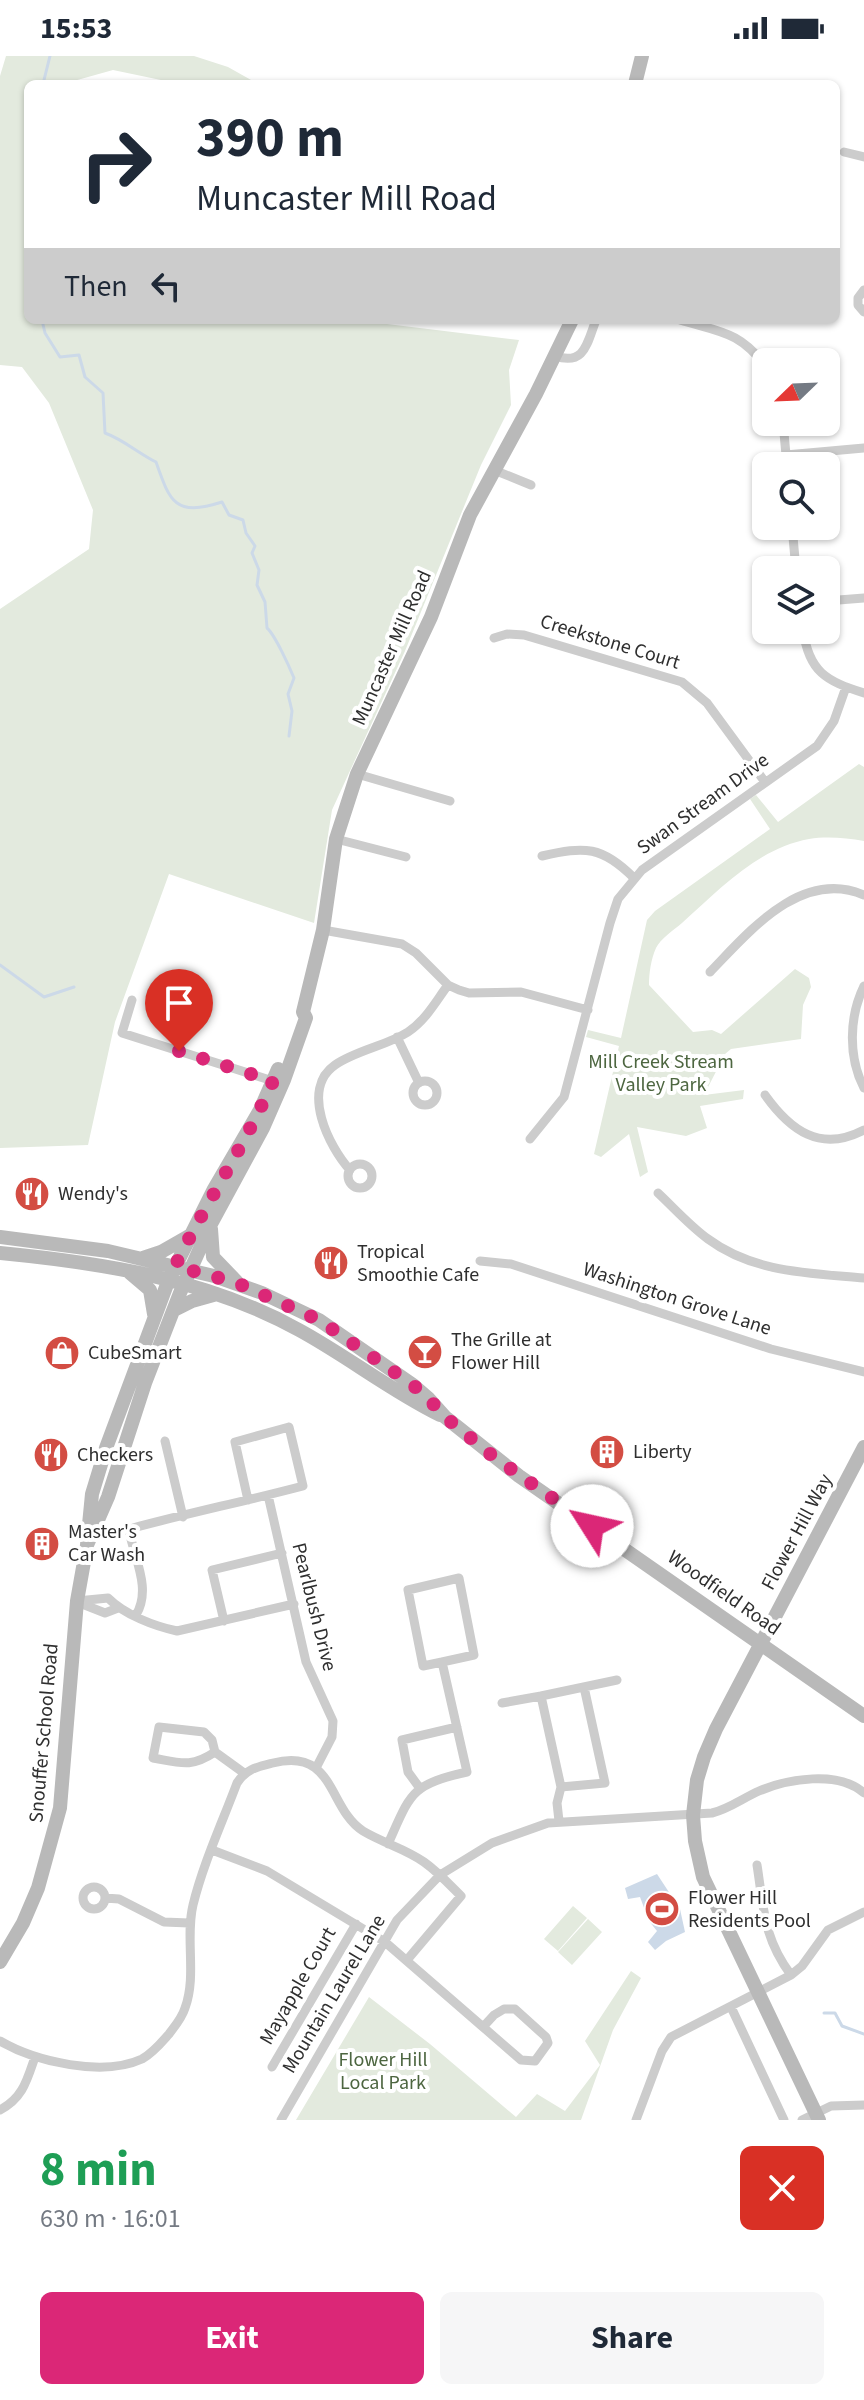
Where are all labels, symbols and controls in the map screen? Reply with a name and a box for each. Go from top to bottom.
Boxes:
text: 15:53 [40,7,112,50]
text: 390 m [196,99,344,178]
icon: right [64,112,168,216]
text: Muncaster Mill Road [196,173,497,224]
icon: left [144,264,188,308]
text: Then [64,265,128,308]
north arrow [752,348,840,436]
map controls [752,348,840,644]
button: search [752,452,840,540]
button: layers [752,556,840,644]
street label: Muncaster Mill Road [345,566,439,730]
street label: Creekstone Court [537,607,684,677]
street label: Swan Stream Drive [631,746,775,862]
pin [145,969,213,1051]
icon: arrive [157,981,201,1025]
park label: Mill Creek Stream Valley Park [588,1048,734,1099]
restaurant icon: Wendy's [13,1175,51,1213]
place label: Wendy's [58,1180,128,1208]
place label: Tropical Smoothie Cafe [357,1238,479,1289]
restaurant icon: Tropical Smoothie Cafe [312,1244,350,1282]
street label: Washington Grove Lane [579,1255,775,1343]
place label: The Grille at Flower Hill [451,1326,552,1377]
bar icon: The Grille at Flower Hill [406,1333,444,1371]
shop icon: CubeSmart [43,1334,81,1372]
place label: CubeSmart [88,1339,182,1367]
building icon: Liberty [588,1433,626,1471]
restaurant icon: Checkers [32,1436,70,1474]
place label: Liberty [633,1438,692,1466]
place label: Checkers [77,1441,153,1469]
street label: Flower Hill Way [755,1468,840,1595]
position arrow [550,1484,634,1568]
place label: Master's Car Wash [68,1518,145,1569]
building icon: Master's Car Wash [23,1525,61,1563]
street label: Pearlbush Drive [285,1540,343,1674]
street label: Woodfield Road [662,1544,786,1642]
street label: Snouffer School Road [22,1642,66,1824]
place label: Flower Hill Residents Pool [688,1884,811,1935]
sports icon: Flower Hill Residents Pool [643,1890,681,1928]
street label: Mountain Laurel Lane [275,1909,393,2079]
street label: Mayapple Court [253,1922,343,2050]
park label: Flower Hill Local Park [338,2046,428,2097]
text: 8 min [40,2136,157,2204]
button: close [740,2146,824,2230]
text: 630 m · 16:01 [40,2200,181,2237]
button: Exit [40,2292,424,2384]
button: Share [440,2292,824,2384]

